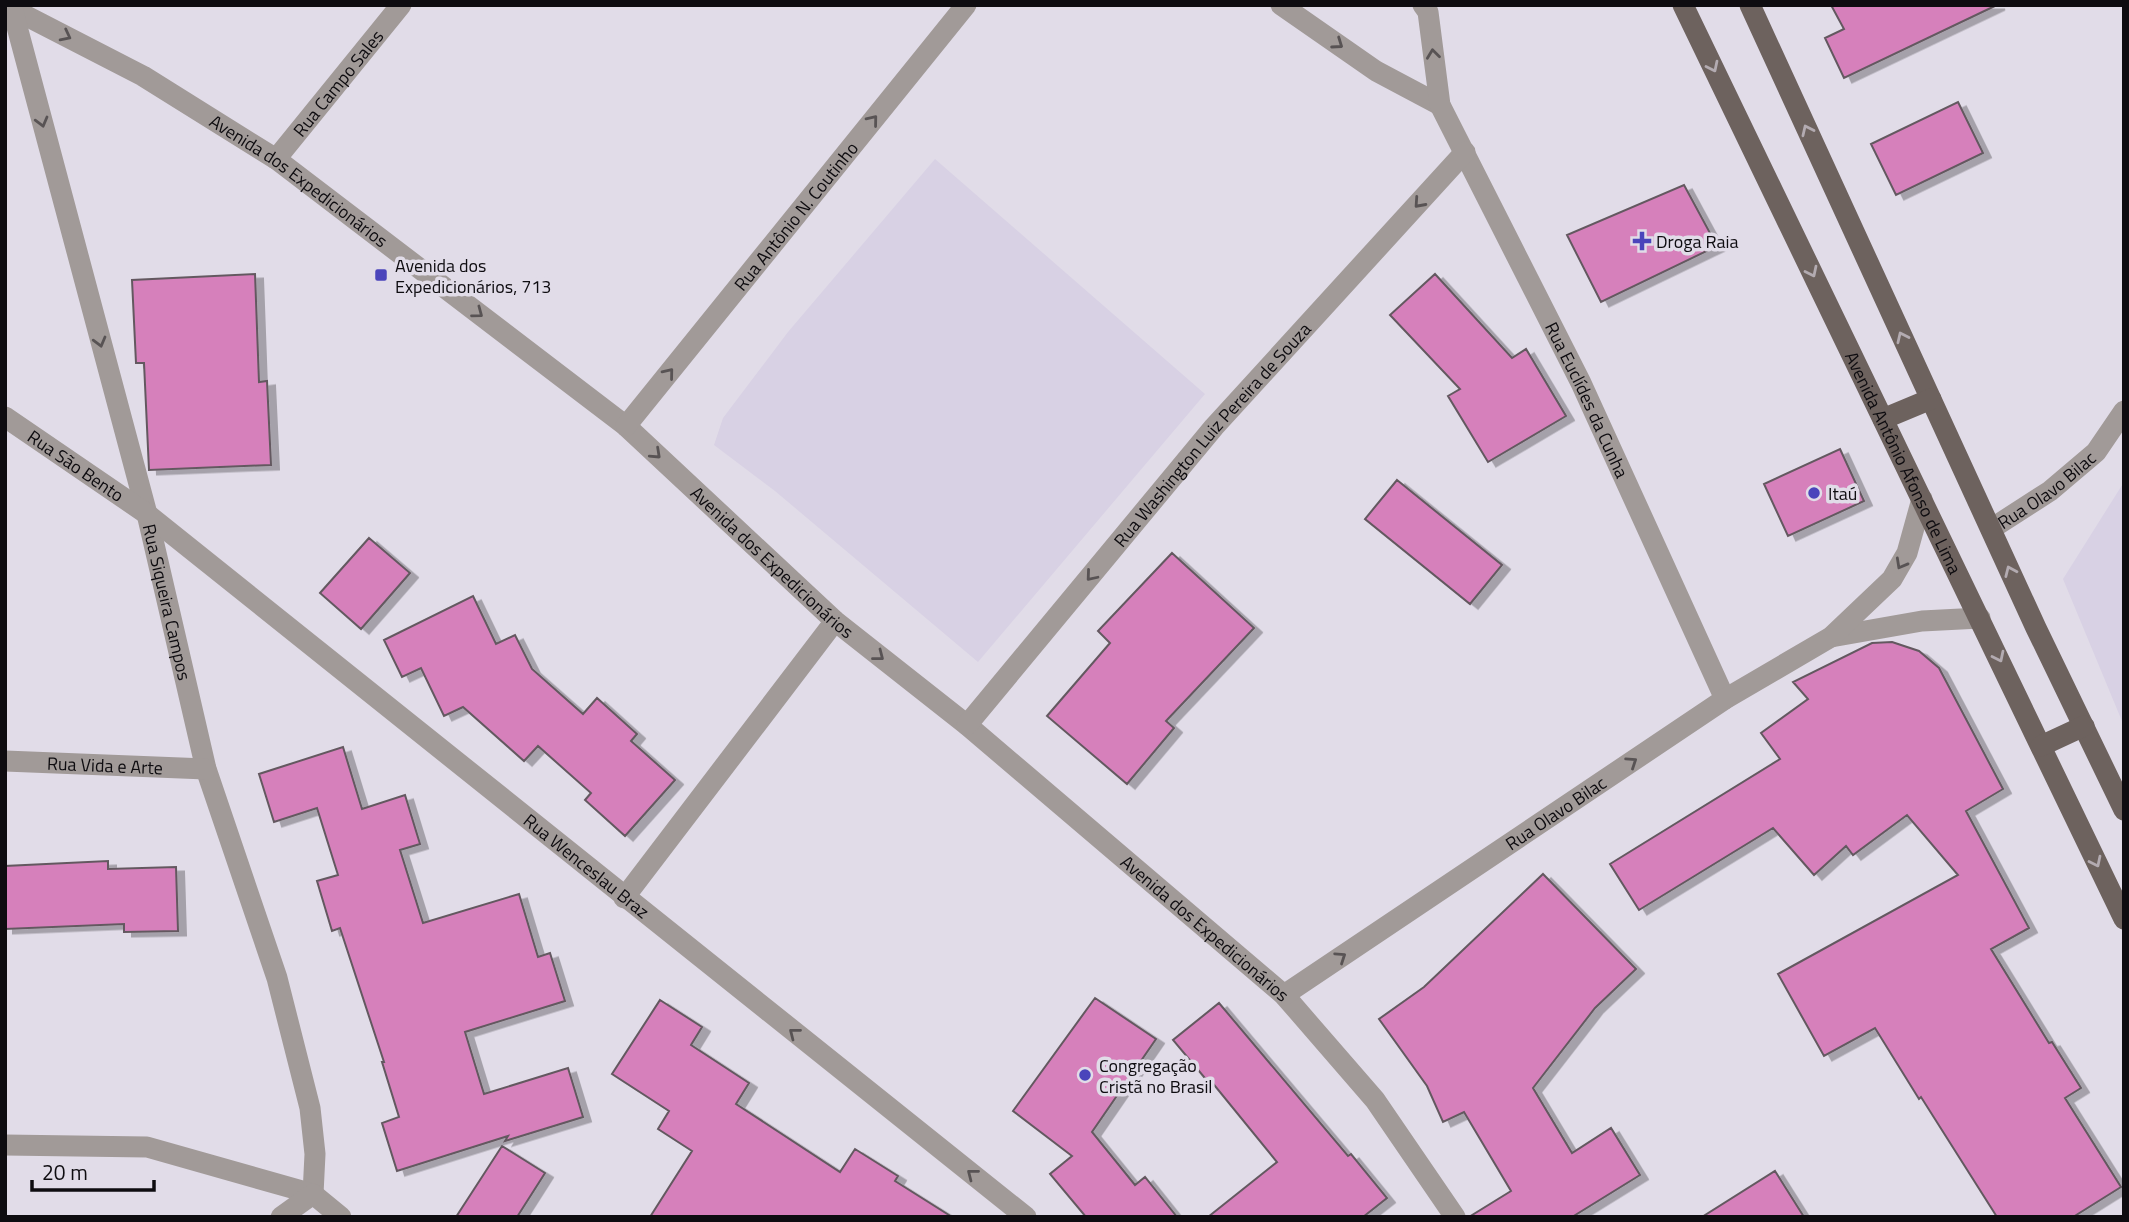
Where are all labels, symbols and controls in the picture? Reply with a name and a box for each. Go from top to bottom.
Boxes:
street label: Rua Campo Sales [286,24,389,142]
one-way arrow [59,28,71,42]
one-way arrow [1330,36,1343,48]
one-way arrow [1426,49,1441,60]
one-way arrow [1705,60,1719,72]
street label: Avenida dos Expedicionários [204,107,394,253]
one-way arrow [34,116,48,128]
one-way arrow [865,116,878,128]
one-way arrow [1801,125,1815,137]
street label: Rua Antônio N. Coutinho [727,136,864,296]
one-way arrow [1415,195,1428,208]
place label: Droga Raia [1656,228,1738,255]
marker: Droga Raia [1634,233,1650,249]
place label: Avenida dos Expedicionários, 713 [395,252,551,300]
one-way arrow [1804,265,1818,277]
marker: Avenida dos Expedicionários, 713 [373,267,389,283]
one-way arrow [470,305,482,318]
street label: Rua Washington Luiz Pereira de Souza [1107,316,1317,553]
street label: Rua Euclídes da Cunha [1539,317,1636,482]
one-way arrow [1896,331,1910,344]
one-way arrow [92,335,107,347]
street label: Avenida Antônio Afonso de Lima [1839,347,1969,578]
one-way arrow [661,369,673,382]
street label: Rua São Bento [22,423,130,508]
street label: Rua Olavo Bilac [1992,444,2102,535]
one-way arrow [648,446,661,458]
street label: Avenida dos Expedicionários [685,480,860,645]
place label: Itaú [1828,480,1857,507]
marker: Itaú [1806,485,1822,501]
street label: Rua Siqueira Campos [136,521,199,683]
one-way arrow [1896,557,1909,569]
one-way arrow [2004,566,2018,579]
one-way arrow [1087,567,1099,580]
one-way arrow [872,647,884,660]
one-way arrow [1990,650,2004,662]
street label: Rua Vida e Arte [46,749,163,781]
one-way arrow [1624,757,1637,770]
street label: Rua Olavo Bilac [1500,769,1612,856]
street label: Rua Wenceslau Braz [518,807,655,924]
street label: Avenida dos Expedicionários [1115,848,1295,1008]
one-way arrow [2088,855,2102,867]
one-way arrow [1333,952,1346,965]
one-way arrow [790,1028,802,1041]
place label: Congregação Cristã no Brasil [1099,1052,1213,1100]
marker: Congregação Cristã no Brasil [1077,1067,1093,1083]
scale bar [32,1148,154,1192]
text: 20 m [42,1156,88,1188]
one-way arrow [968,1170,980,1183]

